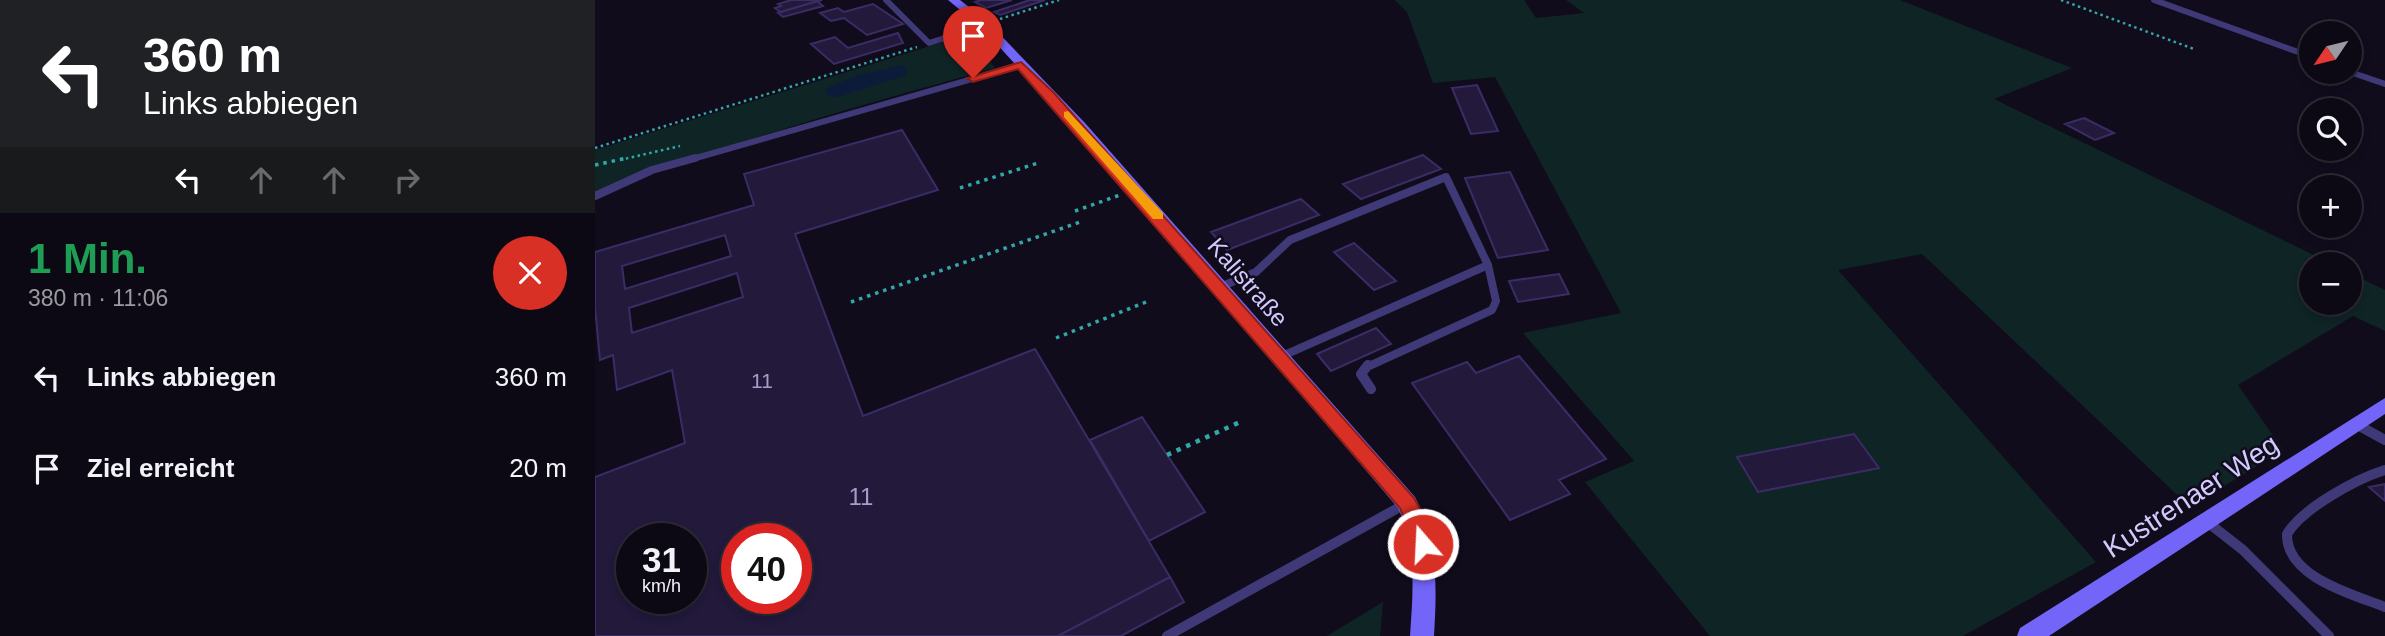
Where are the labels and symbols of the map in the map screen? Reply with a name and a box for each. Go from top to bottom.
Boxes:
pin [943,6,1003,78]
north arrow [2299,21,2363,84]
street label: Kalistraße [1202,232,1294,332]
house number: 11 [751,369,773,392]
street label: Kustrenaer Weg [2098,428,2284,564]
house number: 11 [849,483,873,510]
position arrow [1386,507,1460,581]
speed limit sign: 40 [721,523,812,614]

